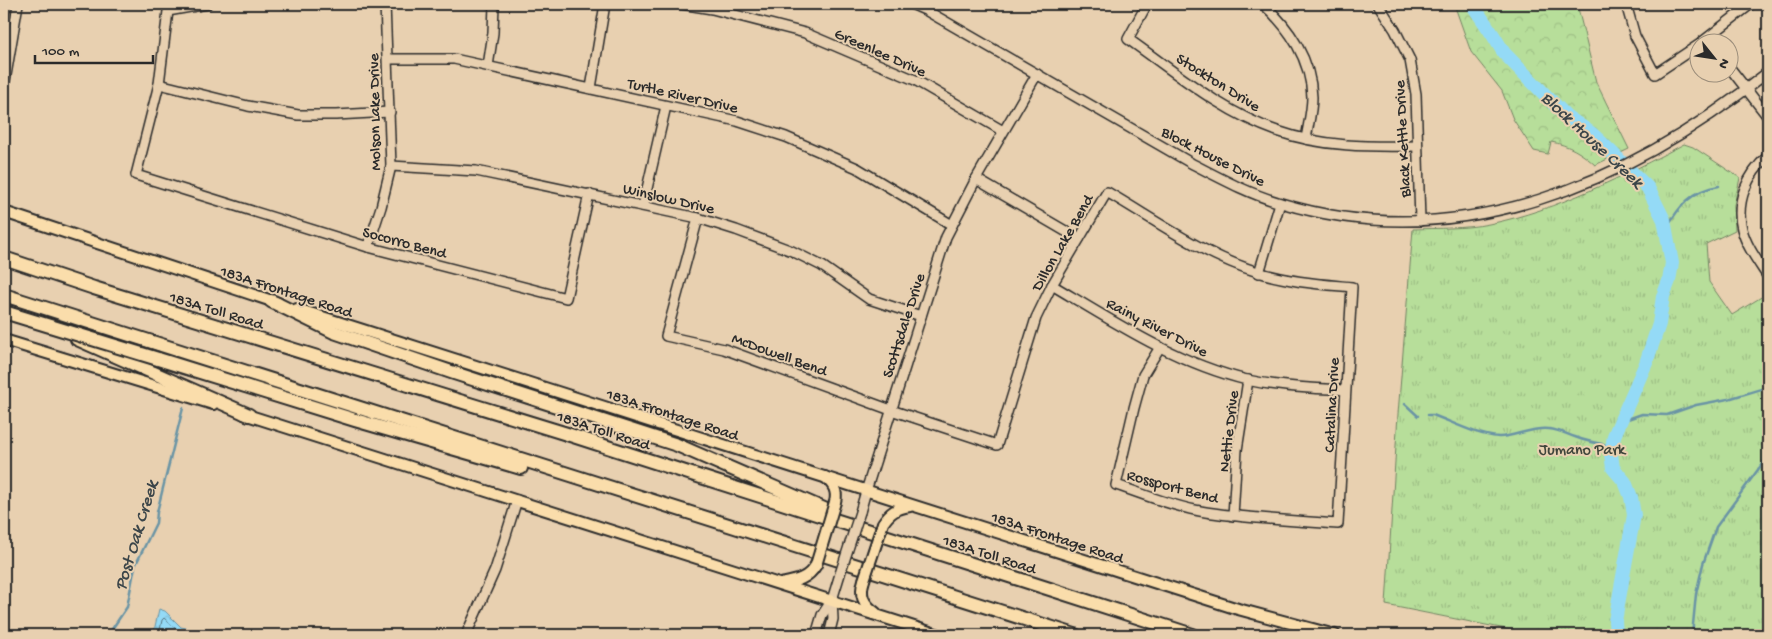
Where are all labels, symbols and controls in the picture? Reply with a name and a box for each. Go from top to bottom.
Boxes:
street label: Greenlee Drive [831,25,929,83]
scale bar [35,32,152,64]
north arrow [1690,32,1740,82]
text: 100 m [41,43,80,61]
street label: Stockton Drive [1171,50,1263,118]
street label: Molson Lake Drive [366,52,387,171]
text: N [1713,55,1733,71]
street label: Turtle River Drive [624,75,740,120]
street label: Black Kettle Drive [1392,79,1417,199]
water label: Block House Creek [1536,88,1648,195]
street label: Block House Drive [1156,123,1268,193]
street label: Winslow Drive [621,181,717,220]
street label: Dillon Lake Bend [1028,191,1100,296]
street label: Socorro Bend [360,224,450,265]
street label: 183A Frontage Road [216,263,356,324]
street label: Scottsdale Drive [879,271,931,381]
street label: 183A Toll Road [166,289,267,336]
street label: Rainy River Drive [1102,295,1211,363]
street label: McDowell Bend [728,330,831,383]
street label: Catalina Drive [1322,356,1346,453]
street label: 183A Frontage Road [602,386,742,447]
street label: Nettie Drive [1216,389,1245,473]
street label: 183A Toll Road [553,408,654,457]
park label: Jumano Park [1539,442,1627,461]
street label: Rossport Bend [1124,467,1222,510]
water label: Post Oak Creek [111,477,165,593]
street label: 183A Frontage Road [987,509,1127,570]
street label: 183A Toll Road [939,532,1040,581]

